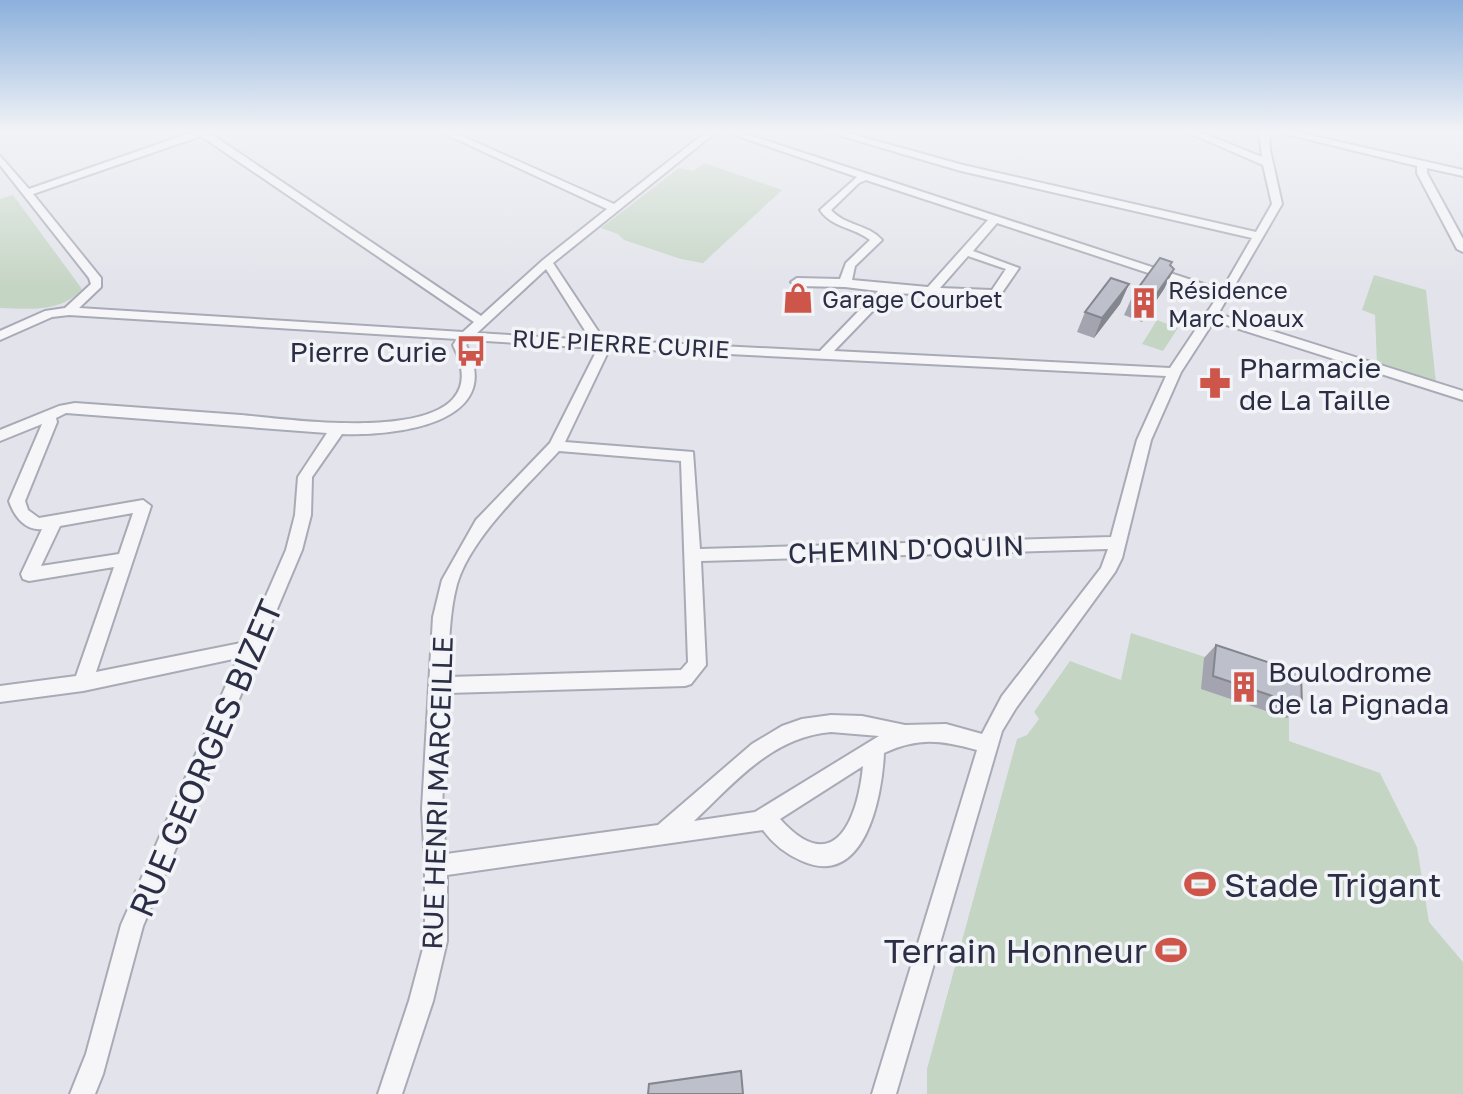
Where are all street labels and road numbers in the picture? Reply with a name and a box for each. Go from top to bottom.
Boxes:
street label: RUE PIERRE CURIE [512,323,730,363]
street label: CHEMIN D'OQUIN [787,528,1025,570]
street label: RUE GEORGES BIZET [120,593,290,923]
street label: RUE HENRI MARCEILLE [415,636,459,950]

